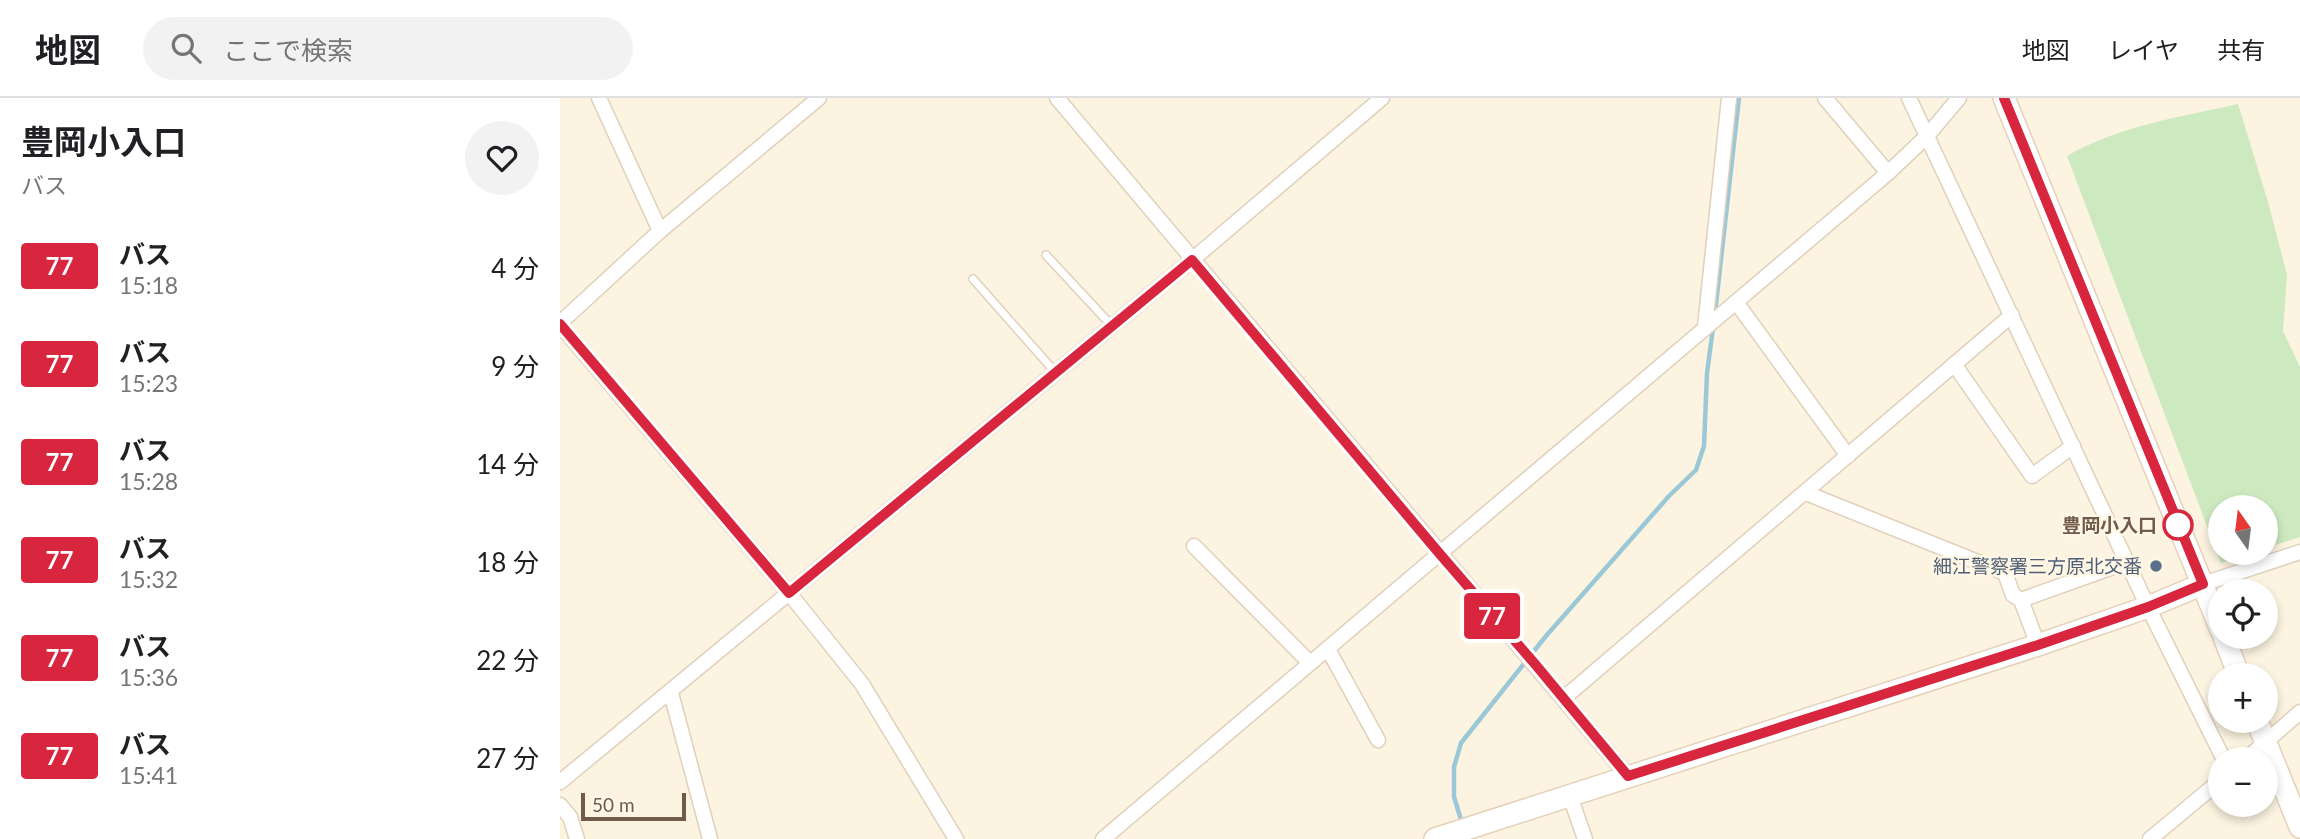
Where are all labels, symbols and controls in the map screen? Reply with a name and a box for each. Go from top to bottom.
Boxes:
search box [143,17,633,80]
text: 地図 [35,29,101,69]
icon: search [167,29,205,67]
text: ここで検索 [223,34,353,66]
text: 地図 [2022,35,2070,64]
text: レイヤ [2108,35,2179,64]
text: 共有 [2217,35,2265,64]
text: 豊岡小入口 [21,121,186,161]
button: heart [465,121,539,195]
text: バス [21,171,67,199]
text: バス [119,238,171,270]
text: 77 [46,251,73,280]
text: 4 分 [491,252,539,284]
text: 15:18 [119,271,178,299]
text: バス [119,336,171,368]
text: 77 [46,349,73,378]
text: 9 分 [491,350,539,382]
text: 15:23 [119,369,178,397]
text: バス [119,434,171,466]
text: 77 [46,447,73,476]
text: 14 分 [476,448,539,480]
text: 15:28 [119,467,178,495]
north arrow [2208,495,2278,565]
map controls [2208,495,2278,817]
marker: 豊岡小入口 [2163,510,2193,540]
place label: 豊岡小入口 [2062,513,2157,536]
text: バス [119,532,171,564]
text: 77 [46,545,73,574]
text: 18 分 [476,546,539,578]
place label: 細江警察署三方原北交番 [1933,554,2142,577]
marker: 細江警察署三方原北交番 [2148,558,2164,574]
text: 15:32 [119,565,178,593]
button: locate [2208,579,2278,649]
line badge: 77 [1460,593,1524,639]
text: 77 [1478,601,1506,630]
text: バス [119,630,171,662]
text: 77 [46,643,73,672]
text: 22 分 [476,644,539,676]
text: 15:36 [119,663,178,691]
button: + [2208,663,2278,733]
text: バス [119,728,171,760]
text: 77 [46,741,73,770]
text: 27 分 [476,742,539,774]
button: − [2208,747,2278,817]
text: 15:41 [119,761,178,789]
scale bar [581,790,686,822]
text: 50 m [592,793,635,816]

